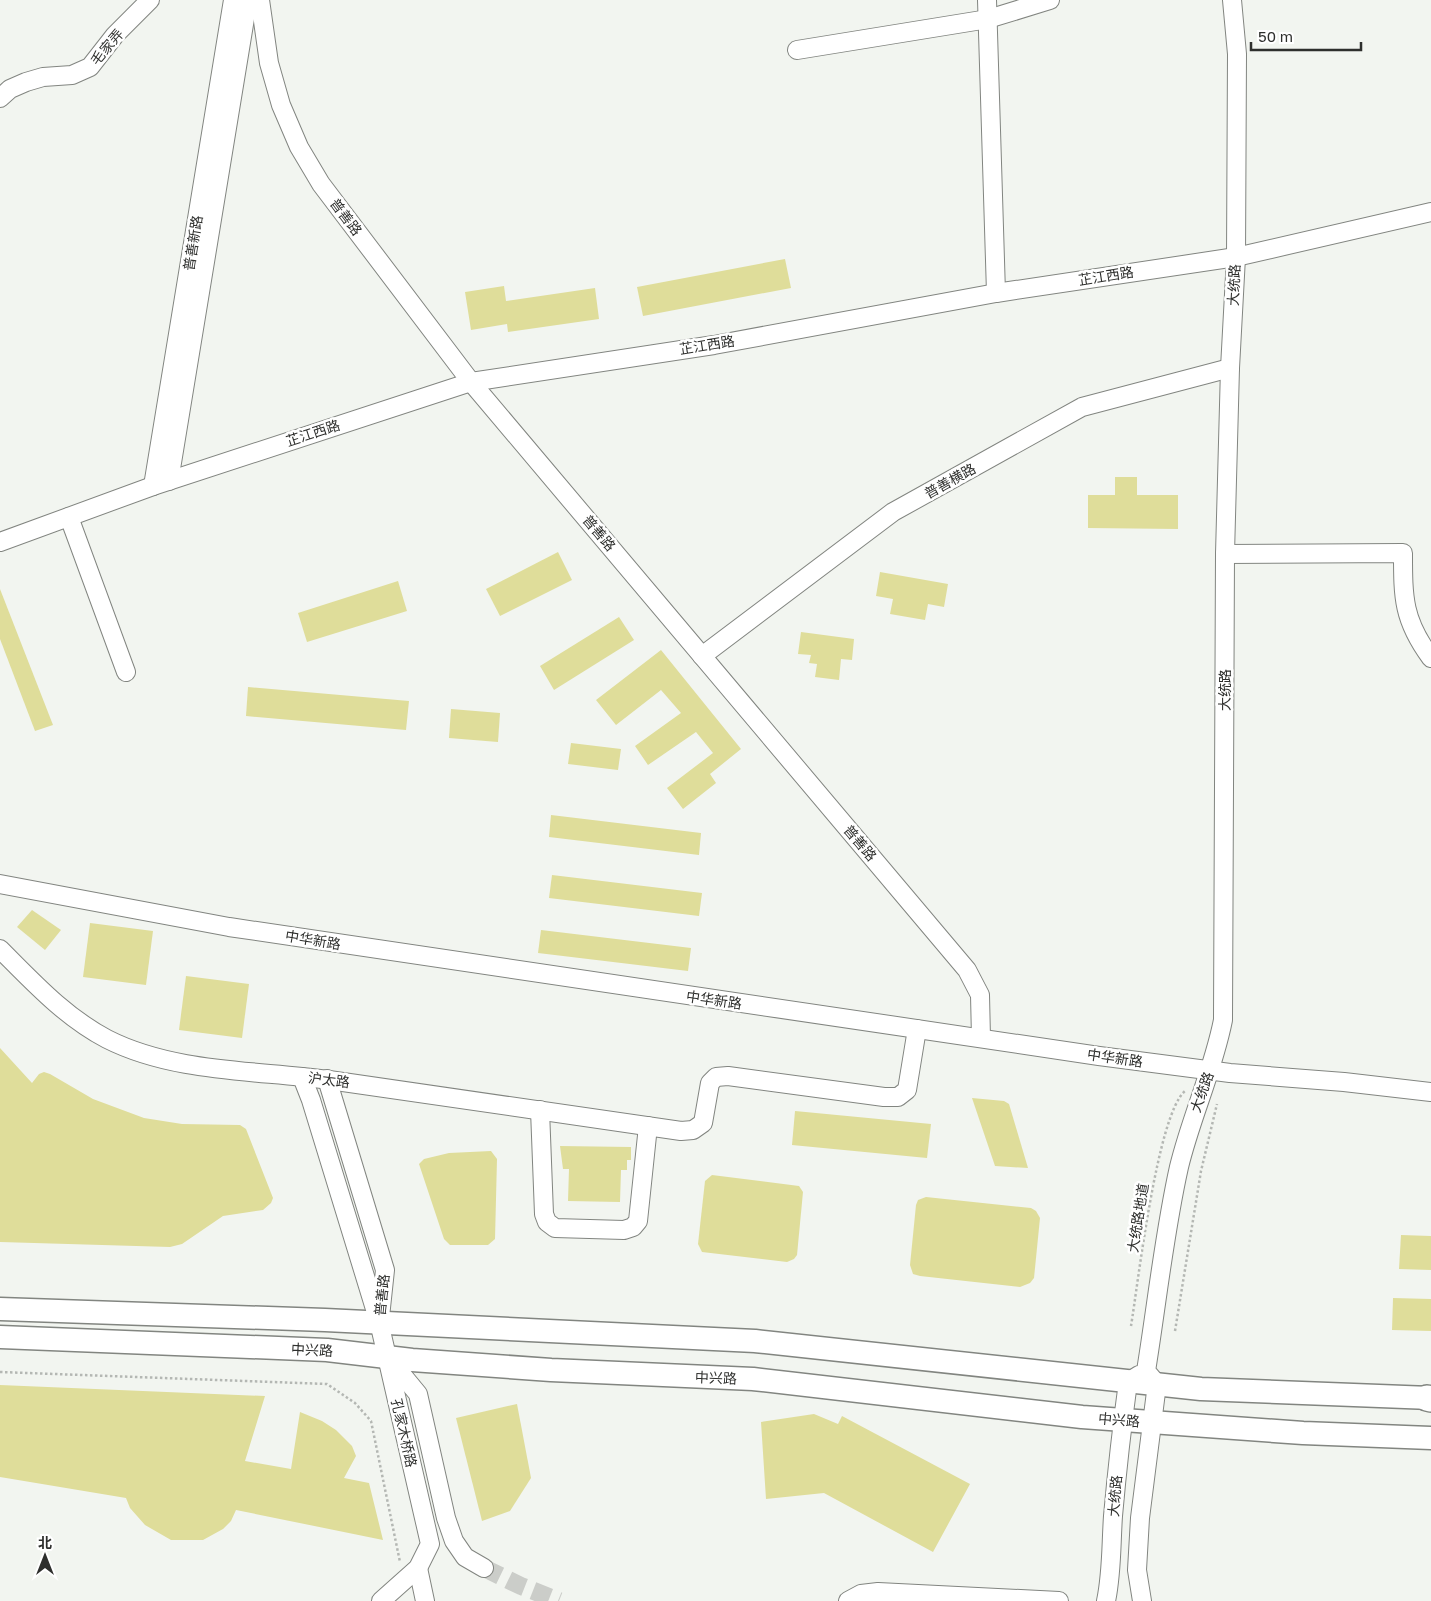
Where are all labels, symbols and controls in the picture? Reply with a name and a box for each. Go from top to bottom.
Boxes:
scale bar [1251,20,1361,52]
street label: 毛家弄 [86,25,127,68]
text: 50 m [1258,27,1293,45]
street label: 普善路 [327,195,366,239]
street label: 普善新路 [180,214,205,272]
street label: 芷江西路 [1077,263,1135,288]
street label: 大统路 [1224,264,1243,306]
street label: 芷江西路 [678,332,736,357]
street label: 芷江西路 [284,416,342,449]
street label: 普善横路 [921,460,978,502]
street label: 普善路 [579,511,619,554]
street label: 大统路 [1216,669,1233,711]
street label: 普善路 [840,821,880,864]
street label: 中华新路 [284,927,342,952]
street label: 中华新路 [685,987,743,1012]
street label: 中华新路 [1086,1045,1144,1070]
street label: 沪太路 [307,1069,351,1090]
street label: 大统路 [1186,1069,1217,1114]
street label: 大统路地道 [1124,1182,1151,1254]
street label: 普善路 [371,1273,392,1317]
street label: 中兴路 [291,1340,333,1359]
street label: 中兴路 [695,1368,737,1387]
street label: 孔家木桥路 [388,1397,421,1469]
street label: 中兴路 [1097,1409,1141,1430]
street label: 大统路 [1104,1474,1125,1518]
north arrow [20,1531,70,1581]
text: 北 [38,1534,52,1551]

